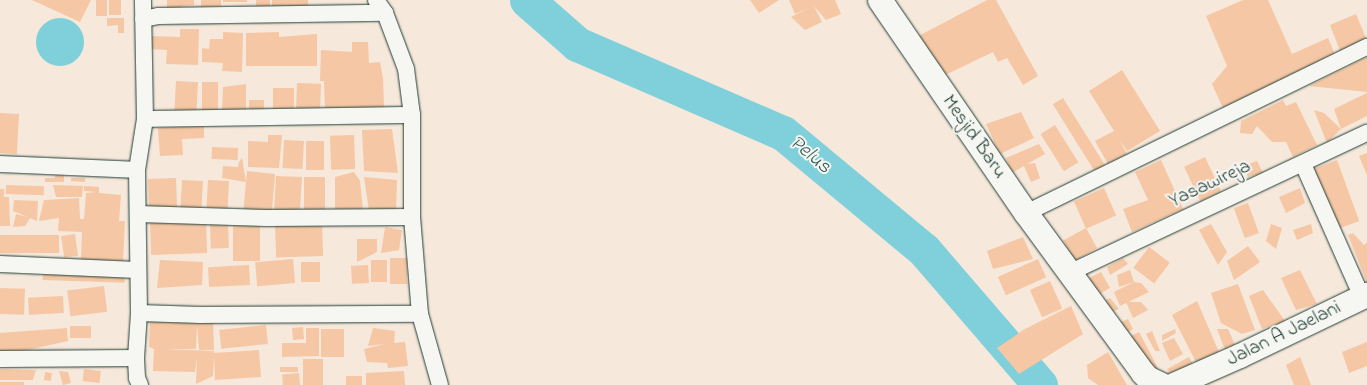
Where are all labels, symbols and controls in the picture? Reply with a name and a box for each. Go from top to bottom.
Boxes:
street label: Mesjid Baru [936,90,1012,184]
water label: Pelus [784,130,836,180]
street label: Yasawireja [1165,155,1255,213]
street label: Jalan A Jaelani [1223,296,1345,372]

